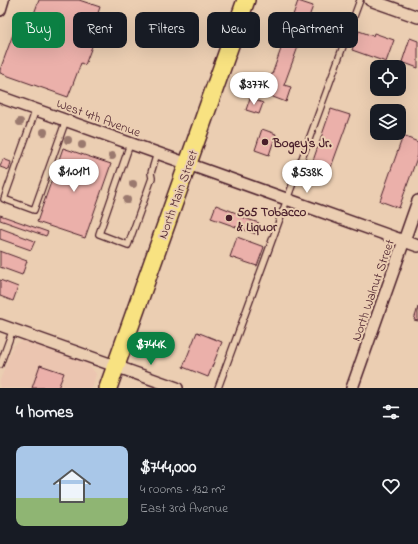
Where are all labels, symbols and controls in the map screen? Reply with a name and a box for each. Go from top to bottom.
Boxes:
chip: Buy [12,12,65,48]
chip: Rent [73,12,127,48]
chip: Filters [135,12,199,48]
chip: New [207,12,260,48]
chip: Apartment [268,12,358,48]
map controls [370,60,406,140]
button: locate [370,60,406,96]
pin: $377K [226,72,282,106]
text: $377K [239,75,269,94]
street label: West 4th Avenue [54,94,143,142]
button: layers [370,104,406,140]
place label: Bogey's Jr. [272,134,332,155]
marker: Bogey's Jr. [260,137,270,147]
street label: North Main Street [154,147,203,241]
pin: $1.01M [41,159,107,193]
pin: $538K [279,160,335,194]
text: $1.01M [58,162,90,181]
text: $538K [291,163,323,182]
place label: 505 Tobacco & Liquor [236,203,306,237]
marker: 505 Tobacco & Liquor [224,213,234,223]
street label: North Walnut Street [347,236,400,344]
pin: $744K [123,332,179,366]
text: $744K [136,335,166,354]
text: 4 homes [16,400,74,425]
icon: filters [380,401,402,423]
text: $744,000 [140,455,196,480]
icon: home [48,462,96,510]
icon: heart [380,475,402,497]
text: 4 rooms · 132 m² [140,480,225,499]
text: East 3rd Avenue [140,499,228,518]

